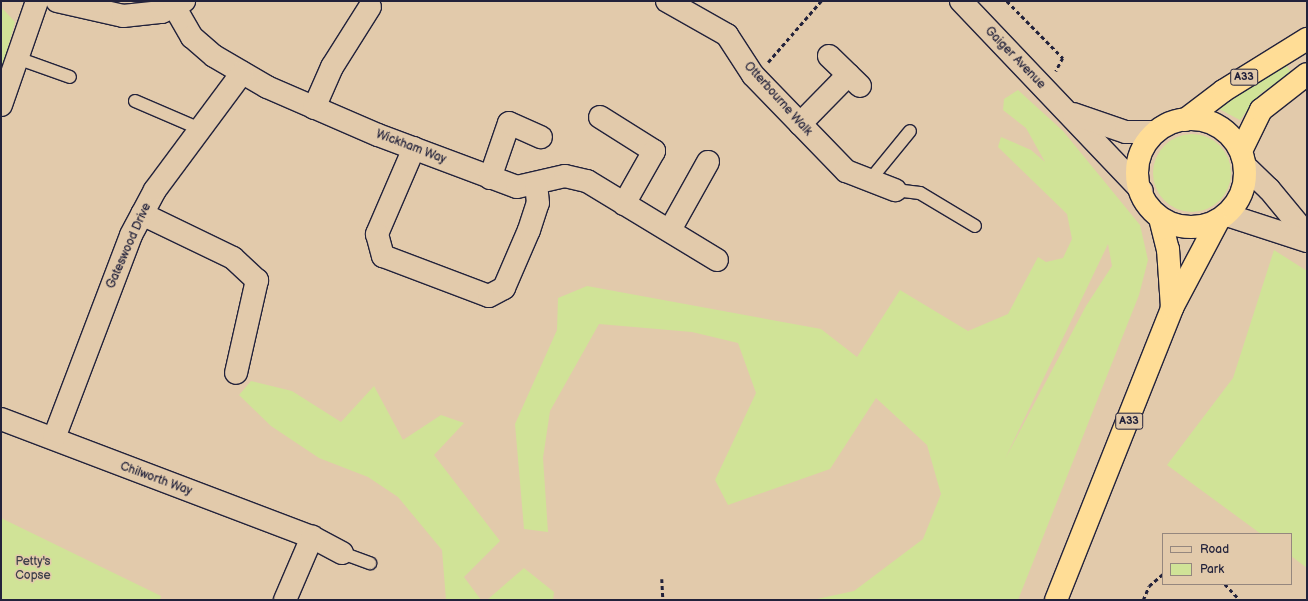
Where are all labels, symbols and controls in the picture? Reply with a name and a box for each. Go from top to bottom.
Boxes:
street label: Gaiger Avenue [982,24,1048,92]
street label: Otterbourne Walk [741,59,815,139]
road number: A33 [1230,68,1258,86]
street label: Wickham Way [374,127,448,167]
street label: Gateswood Drive [104,201,154,291]
road number: A33 [1115,412,1143,430]
street label: Chilworth Way [118,459,194,499]
legend [1162,533,1292,585]
text: Road [1200,542,1229,557]
park label: Petty's Copse [15,555,51,583]
text: Park [1200,562,1224,577]

